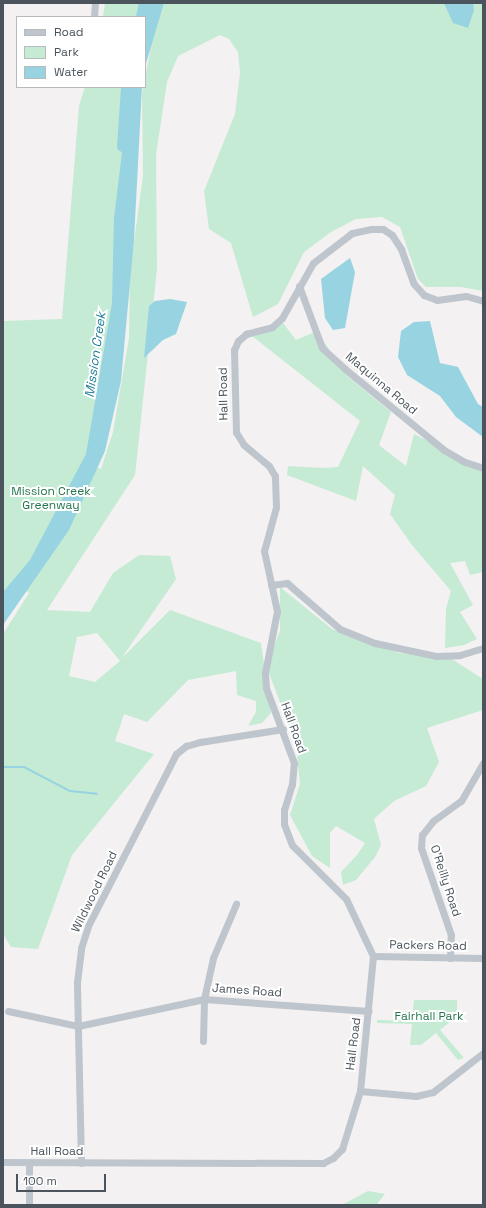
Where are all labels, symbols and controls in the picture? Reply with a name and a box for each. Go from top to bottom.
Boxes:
legend [16,16,146,88]
text: Road [54,24,83,40]
text: Park [54,44,79,60]
text: Water [54,64,88,80]
water label: Mission Creek [82,311,110,399]
street label: Maquinna Road [342,350,420,418]
street label: Hall Road [216,367,232,421]
park label: Mission Creek Greenway [11,485,91,513]
street label: Hall Road [277,701,309,755]
street label: O'Reilly Road [427,843,463,919]
street label: Wildwood Road [69,849,121,935]
street label: Packers Road [389,938,467,954]
street label: James Road [212,981,282,1001]
park label: Fairhall Park [395,1010,463,1024]
street label: Hall Road [344,1017,364,1071]
street label: Hall Road [30,1145,84,1159]
scale bar [18,1166,108,1192]
text: 100 m [23,1173,57,1189]

